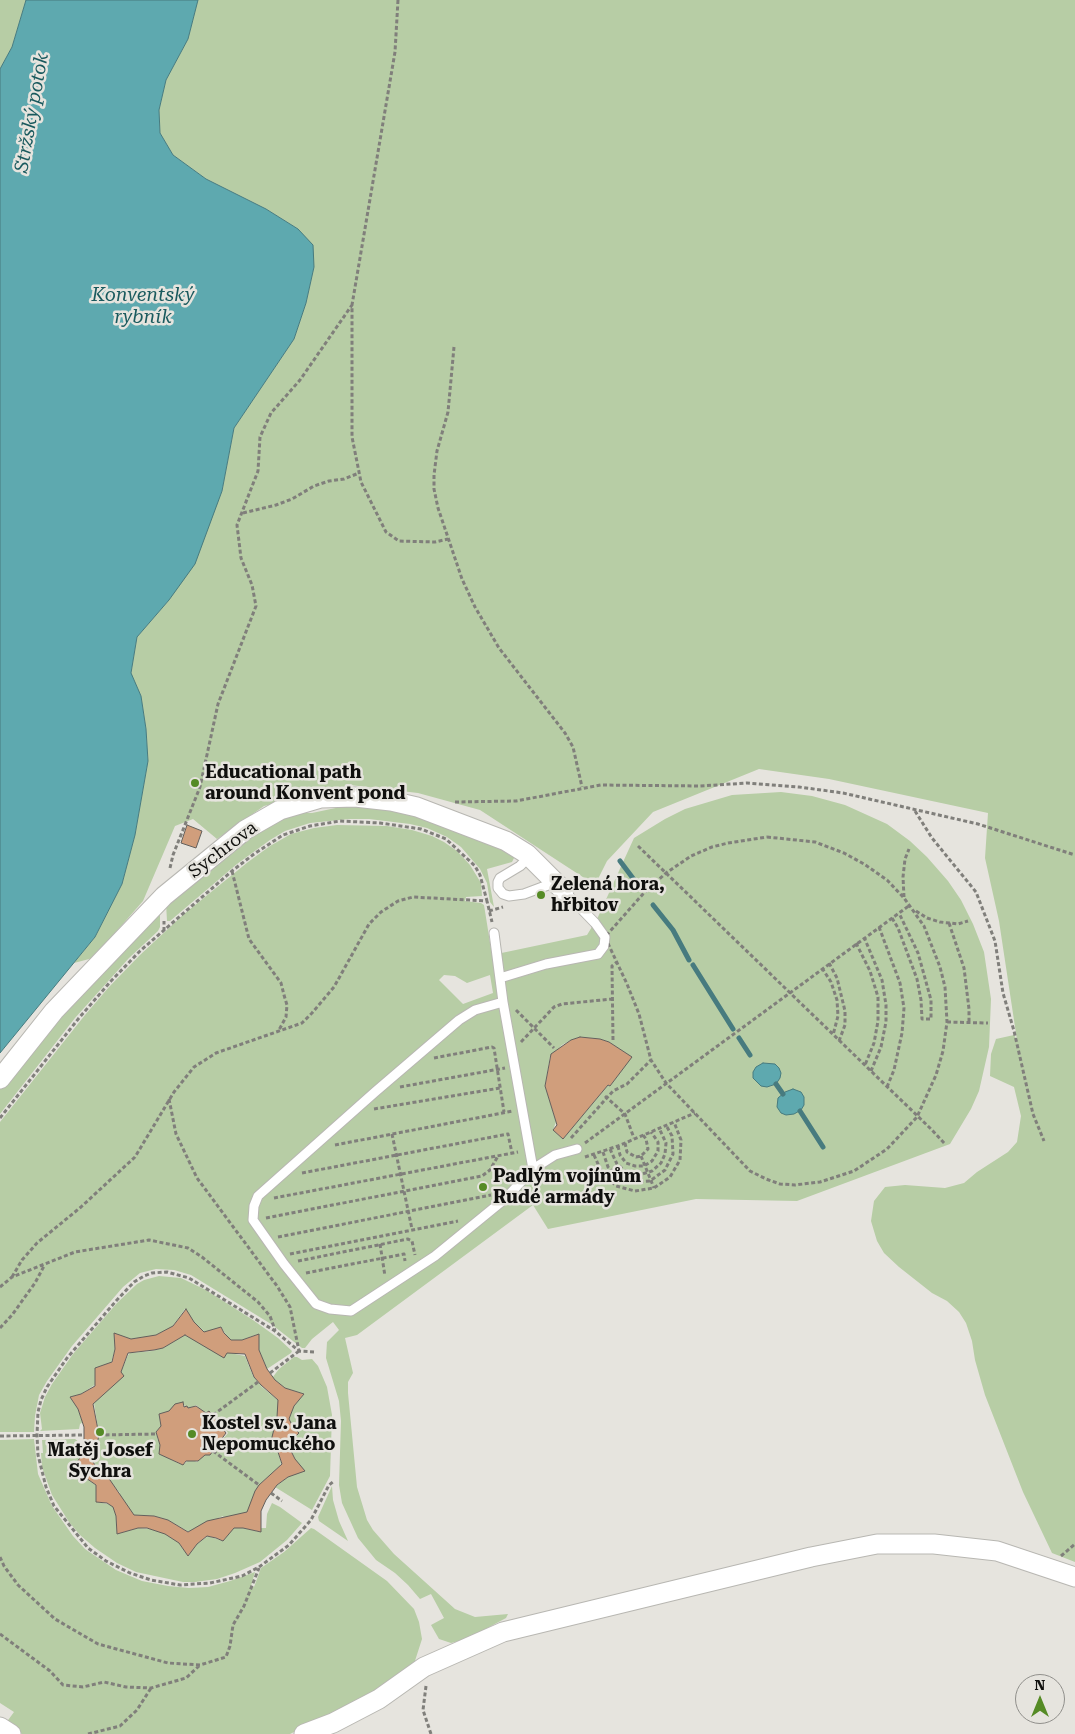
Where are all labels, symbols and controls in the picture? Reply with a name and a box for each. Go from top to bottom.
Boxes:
water label: Stržský potok [10,51,54,175]
water label: Konventský rybník [92,284,194,328]
place label: Educational path around Konvent pond [205,762,406,804]
marker: Educational path around Konvent pond [189,777,201,789]
street label: Sychrova [184,817,262,883]
place label: Zelená hora, hřbitov [551,874,665,916]
marker: Zelená hora, hřbitov [535,889,547,901]
place label: Padlým vojínům Rudé armády [493,1166,641,1208]
marker: Padlým vojínům Rudé armády [477,1181,489,1193]
place label: Kostel sv. Jana Nepomuckého [202,1413,336,1456]
marker: Matěj Josef Sychra [94,1426,106,1438]
marker: Kostel sv. Jana Nepomuckého [186,1428,198,1440]
place label: Matěj Josef Sychra [47,1440,153,1482]
north arrow [1015,1674,1065,1724]
text: N [1035,1677,1045,1693]

